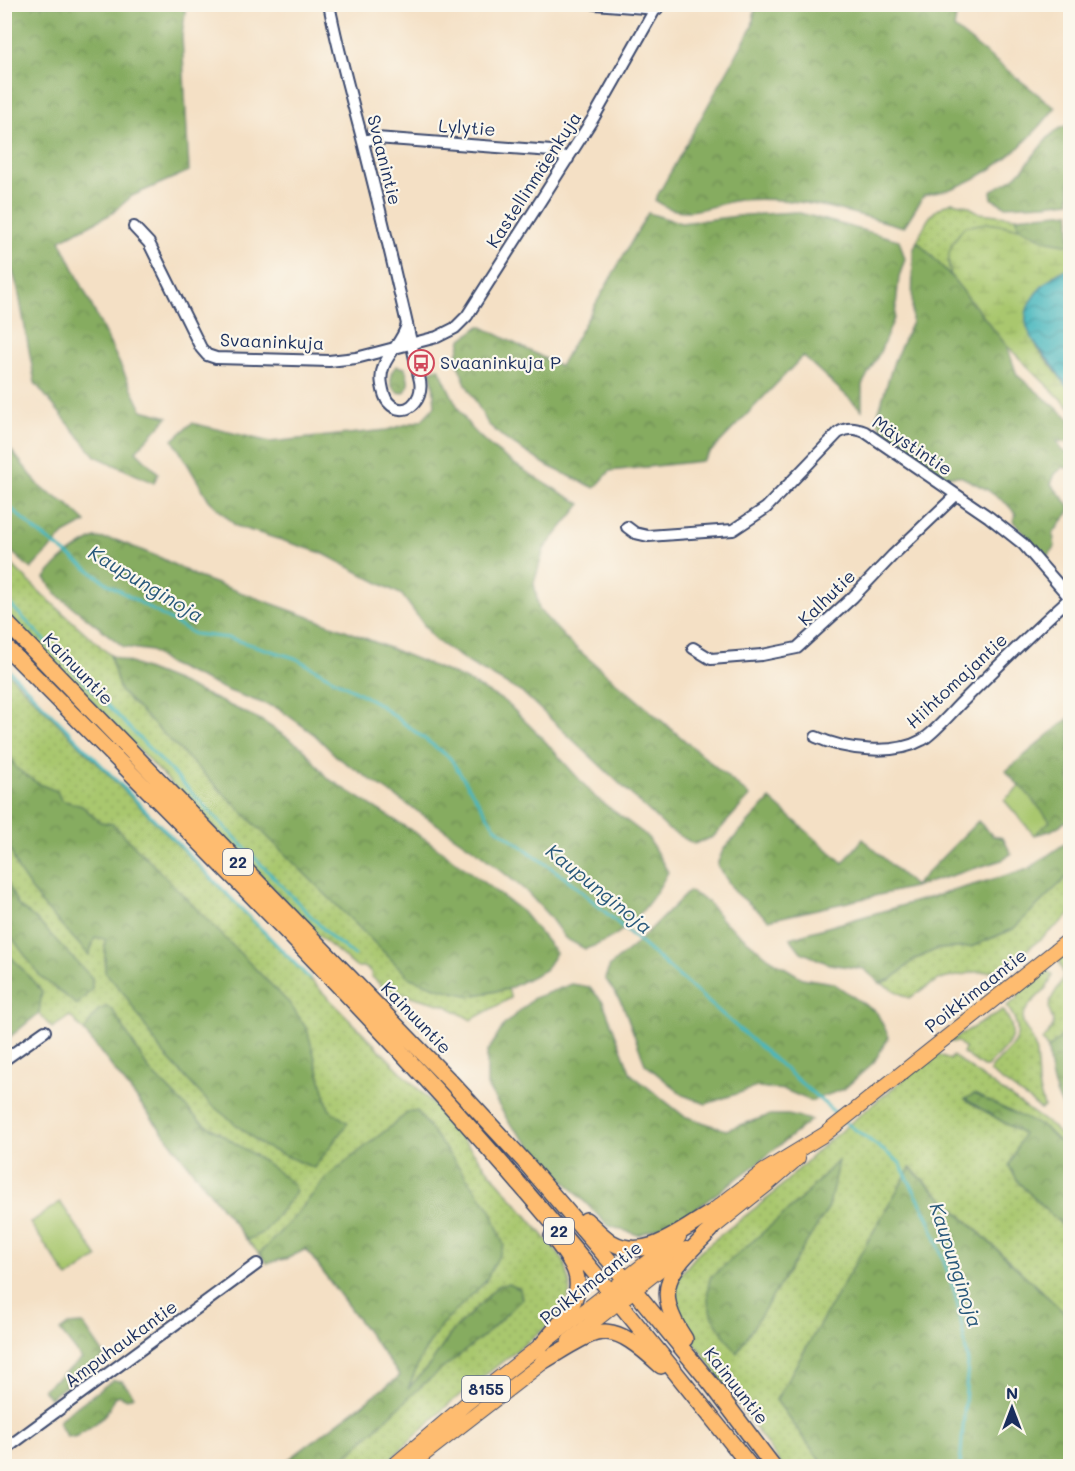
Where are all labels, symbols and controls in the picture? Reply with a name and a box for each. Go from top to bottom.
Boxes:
street label: Kastellinmäenkuja [480,107,586,252]
street label: Svaanintie [362,112,408,207]
street label: Lylytie [438,113,497,141]
street label: Svaaninkuja [220,327,325,355]
bus stop icon: Svaaninkuja P [406,348,436,378]
place label: Svaaninkuja P [440,350,561,374]
street label: Mäystintie [868,410,957,481]
water label: Kaupunginoja [84,539,209,628]
street label: Kalhutie [792,564,860,631]
street label: Kainuuntie [38,627,119,710]
street label: Hiihtomajantie [901,627,1012,733]
water label: Kaupunginoja [541,837,658,939]
road number: 22 [223,849,253,875]
street label: Poikkimaantie [919,943,1031,1038]
street label: Kainuuntie [376,976,457,1059]
water label: Kaupunginoja [925,1199,989,1330]
road number: 22 [544,1218,574,1244]
street label: Poikkimaantie [534,1235,646,1330]
street label: Ampuhaukantie [59,1294,182,1392]
street label: Kainuuntie [699,1342,775,1429]
road number: 8155 [462,1376,510,1402]
north arrow [982,1378,1042,1438]
text: N [1006,1382,1018,1403]

